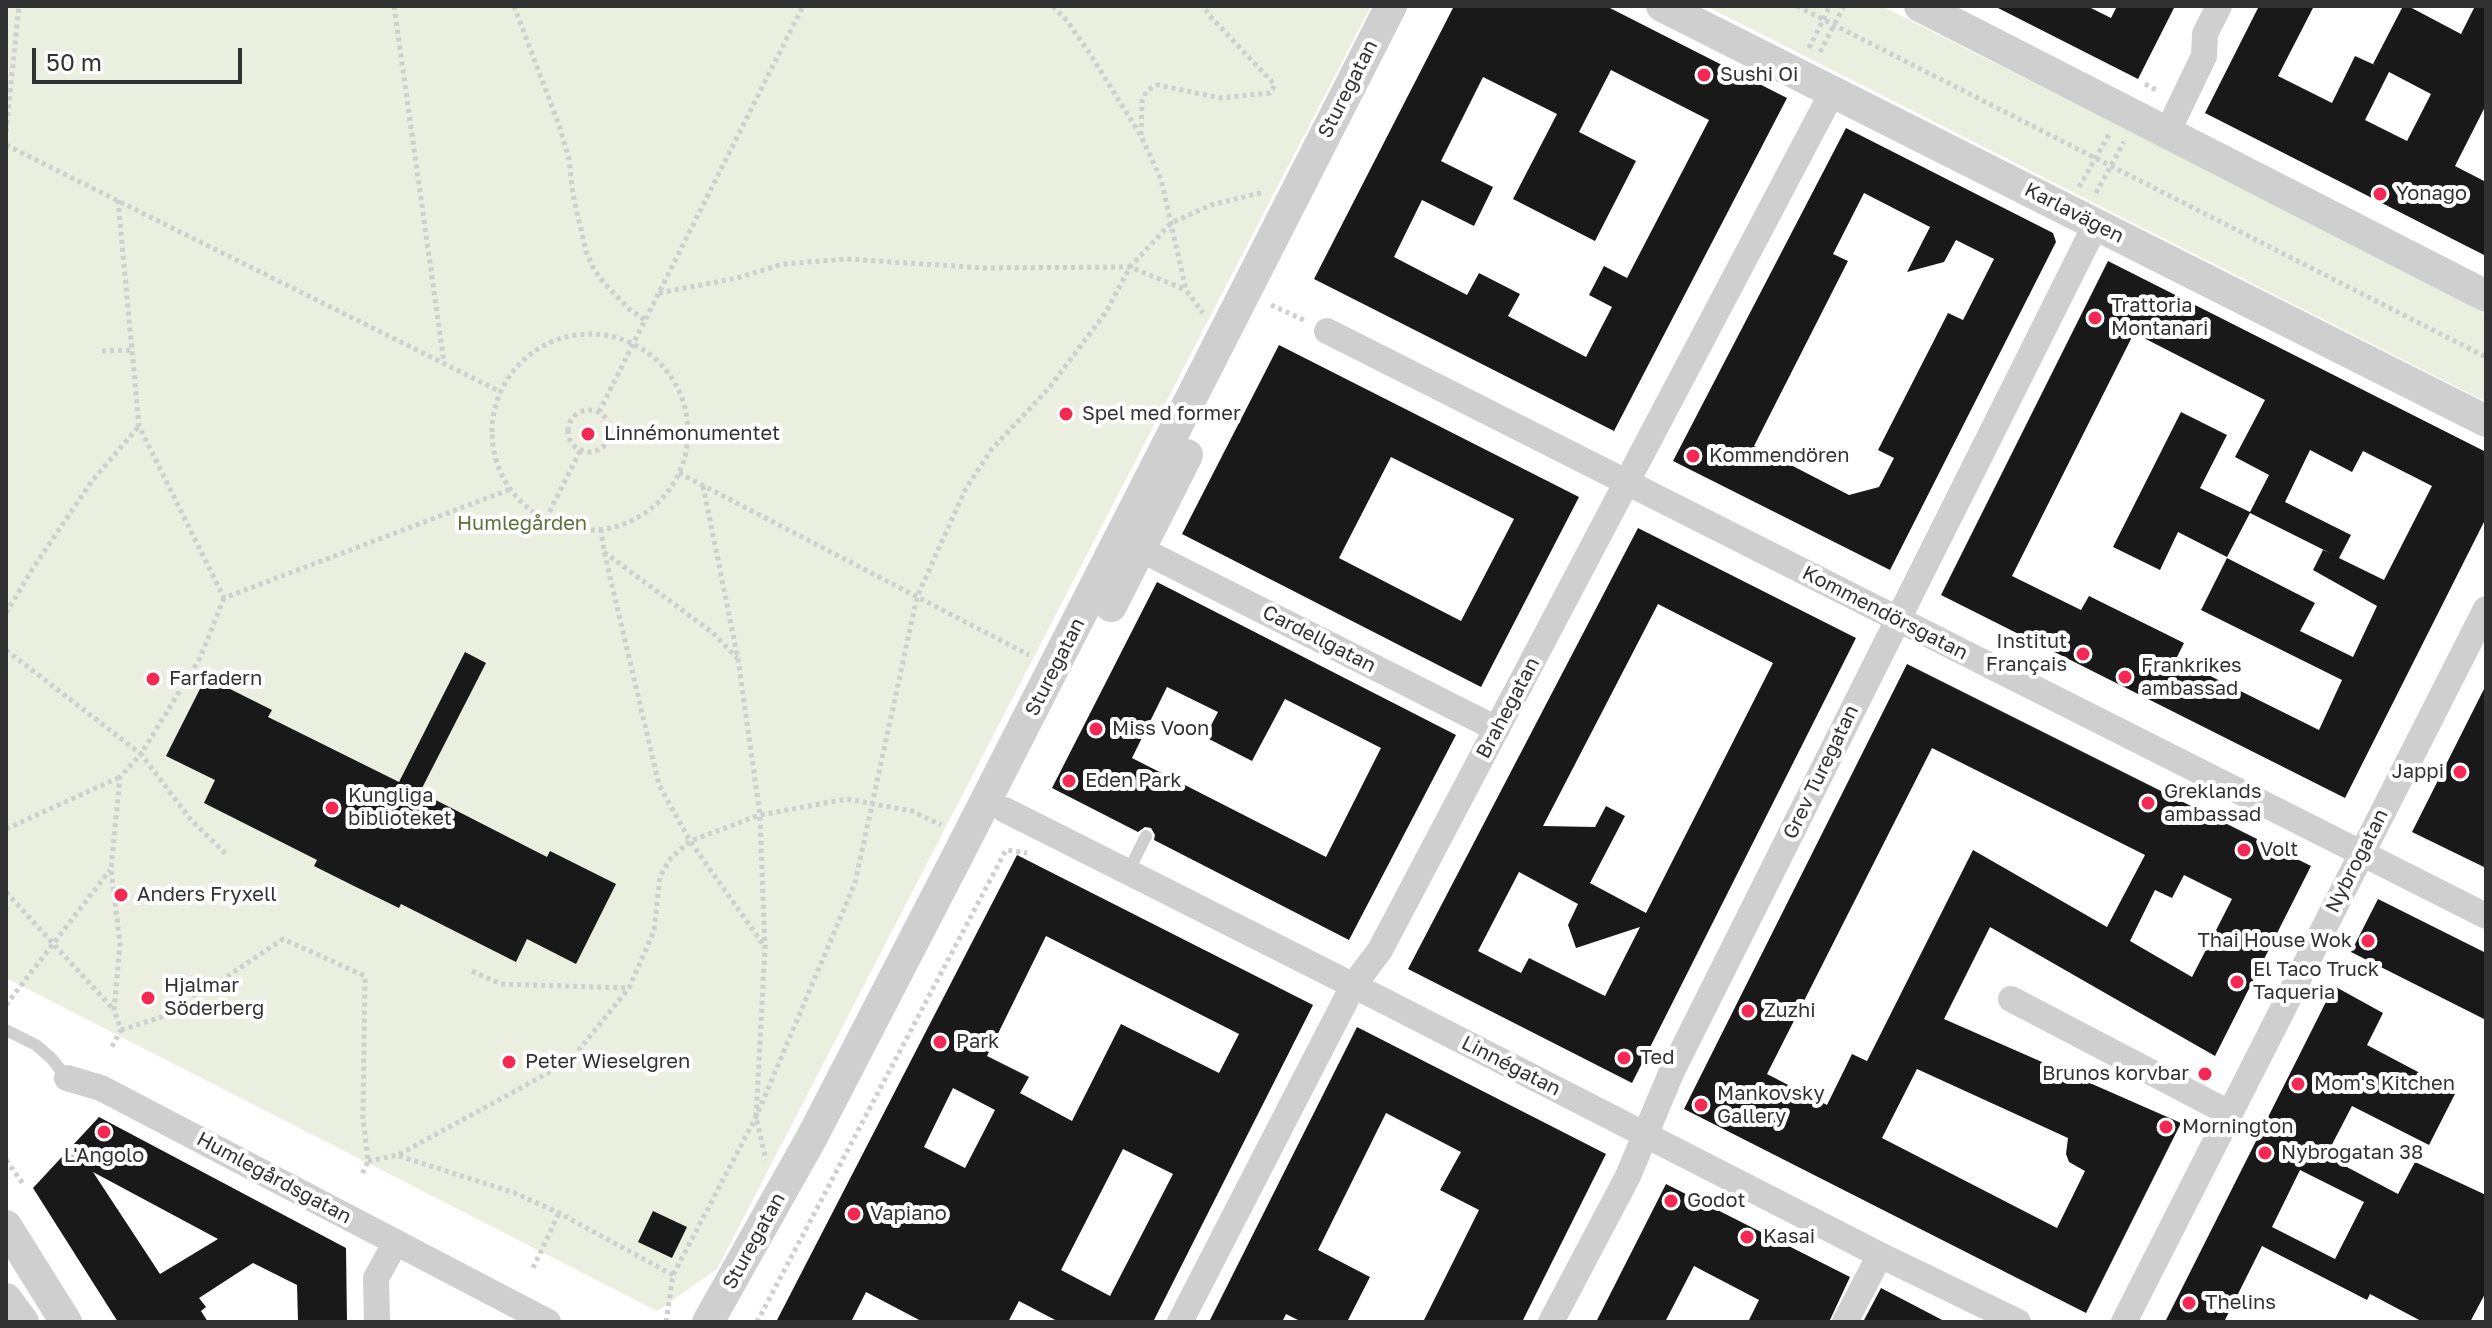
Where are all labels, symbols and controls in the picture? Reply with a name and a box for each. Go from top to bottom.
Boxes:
scale bar [36,32,246,82]
street label: Sturegatan [1313,36,1383,142]
text: 50 m [46,47,102,76]
place label: Sushi Oi [1720,63,1798,87]
marker: Sushi Oi [1695,66,1713,84]
street label: Karlavägen [2020,178,2128,248]
place label: Yonago [2396,182,2467,206]
marker: Yonago [2371,185,2389,203]
place label: Trattoria Montanari [2111,294,2208,341]
marker: Trattoria Montanari [2086,309,2104,327]
place label: Spel med former [1082,402,1241,426]
marker: Spel med former [1057,405,1075,423]
place label: Linnémonumentet [604,422,780,446]
marker: Linnémonumentet [579,425,597,443]
place label: Kommendören [1709,444,1849,468]
marker: Kommendören [1684,447,1702,465]
park label: Humlegården [457,512,587,536]
street label: Kommendörsgatan [1798,561,1972,665]
street label: Cardellgatan [1258,600,1380,678]
street label: Sturegatan [1020,614,1090,720]
place label: Institut Français [1986,630,2067,677]
marker: Institut Français [2074,645,2092,663]
street label: Brahegatan [1471,653,1545,763]
place label: Frankrikes ambassad [2141,654,2242,701]
place label: Farfadern [169,667,262,691]
marker: Frankrikes ambassad [2116,668,2134,686]
marker: Farfadern [144,670,162,688]
street label: Grev Turegatan [1778,701,1864,843]
place label: Miss Voon [1112,717,1209,741]
marker: Miss Voon [1087,720,1105,738]
place label: Jappi [2392,760,2444,784]
marker: Jappi [2451,763,2469,781]
place label: Eden Park [1085,769,1181,793]
marker: Eden Park [1060,772,1078,790]
place label: Greklands ambassad [2164,780,2261,827]
place label: Kungliga biblioteket [348,784,452,831]
marker: Greklands ambassad [2139,794,2157,812]
marker: Kungliga biblioteket [323,799,341,817]
street label: Nybrogatan [2321,805,2393,917]
place label: Volt [2260,838,2298,862]
marker: Volt [2235,841,2253,859]
place label: Anders Fryxell [137,883,277,907]
marker: Anders Fryxell [112,886,130,904]
place label: Thai House Wok [2197,929,2352,953]
marker: Thai House Wok [2359,932,2377,950]
place label: El Taco Truck Taqueria [2253,958,2379,1005]
marker: El Taco Truck Taqueria [2228,973,2246,991]
place label: Hjalmar Söderberg [164,974,264,1021]
marker: Hjalmar Söderberg [139,989,157,1007]
place label: Zuzhi [1764,999,1816,1023]
marker: Zuzhi [1739,1002,1757,1020]
place label: Park [956,1030,999,1054]
street label: Linnégatan [1457,1031,1565,1101]
marker: Park [931,1033,949,1051]
place label: Ted [1640,1046,1674,1070]
marker: Ted [1615,1049,1633,1067]
place label: Peter Wieselgren [525,1050,690,1074]
marker: Peter Wieselgren [500,1053,518,1071]
place label: Brunos korvbar [2042,1062,2189,1086]
marker: Brunos korvbar [2196,1065,2214,1083]
place label: Mom's Kitchen [2314,1072,2455,1096]
marker: Mom's Kitchen [2289,1075,2307,1093]
place label: Mankovsky Gallery [1717,1082,1825,1129]
marker: Mankovsky Gallery [1692,1096,1710,1114]
place label: Mornington [2182,1115,2294,1139]
marker: Mornington [2157,1118,2175,1136]
marker: L'Angolo [95,1123,113,1141]
street label: Humlegårdsgatan [192,1127,356,1229]
place label: Nybrogatan 38 [2281,1141,2423,1165]
place label: L'Angolo [64,1144,144,1168]
marker: Nybrogatan 38 [2256,1144,2274,1162]
street label: Sturegatan [718,1189,790,1293]
place label: Godot [1687,1189,1745,1213]
marker: Godot [1662,1192,1680,1210]
place label: Vapiano [870,1202,947,1226]
marker: Vapiano [845,1205,863,1223]
place label: Kasai [1763,1225,1815,1249]
marker: Kasai [1738,1228,1756,1246]
place label: Thelins [2205,1291,2276,1315]
marker: Thelins [2180,1294,2198,1312]

